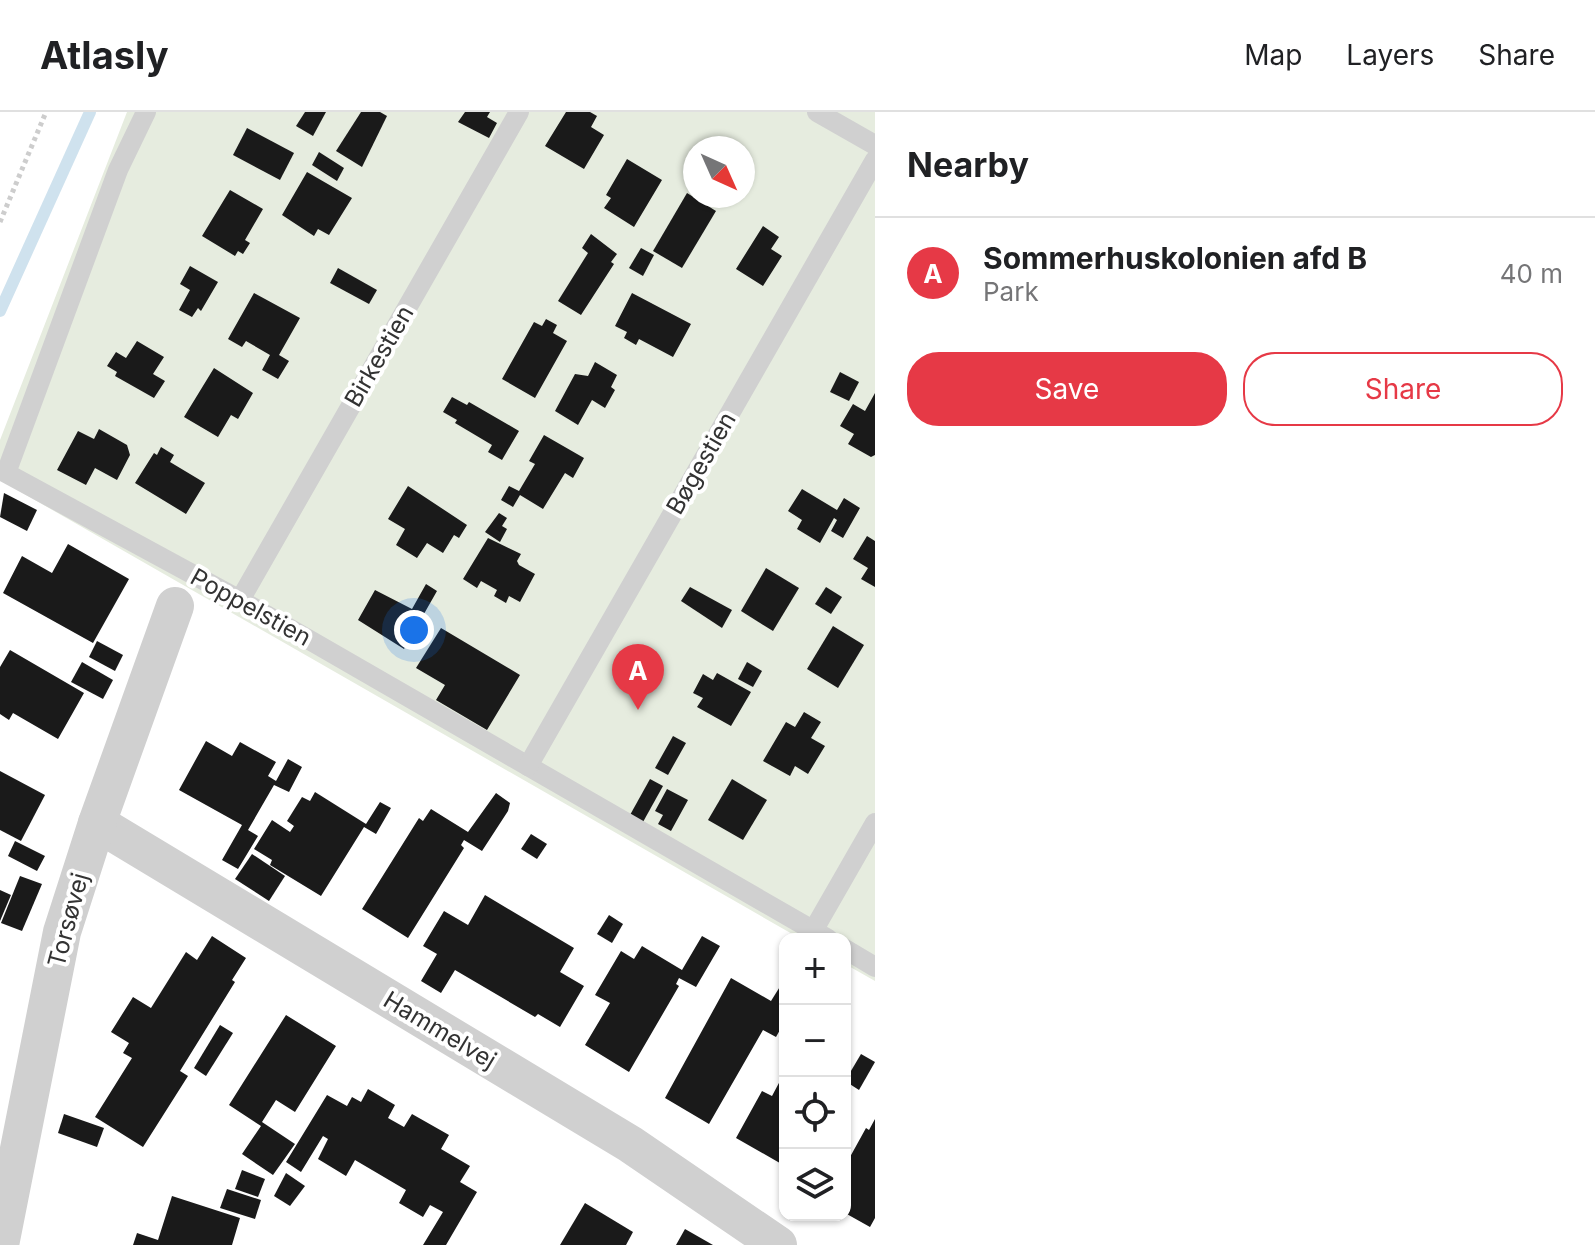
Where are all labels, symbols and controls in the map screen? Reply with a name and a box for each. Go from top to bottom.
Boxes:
text: Atlasly [40,32,169,78]
text: Map [1244,38,1302,72]
text: Layers [1346,38,1434,72]
text: Share [1478,38,1555,72]
north arrow [683,136,755,208]
text: Nearby [907,144,1029,185]
text: Sommerhuskolonien afd B [983,240,1367,276]
text: A [923,258,943,289]
text: 40 m [1500,258,1563,289]
text: Park [983,276,1039,307]
street label: Birkestien [338,300,420,412]
button: Save [907,352,1227,426]
button: Share [1243,352,1563,426]
street label: Bøgestien [660,407,742,519]
street label: Poppelstien [186,562,316,652]
your location [394,610,434,650]
pin: A [612,644,664,710]
street label: Torsøvej [42,870,94,970]
map controls [779,933,851,1221]
button: + [779,933,851,1005]
street label: Hammelvej [378,985,502,1075]
button: − [779,1005,851,1077]
button: locate [779,1077,851,1149]
button: layers [779,1149,851,1221]

